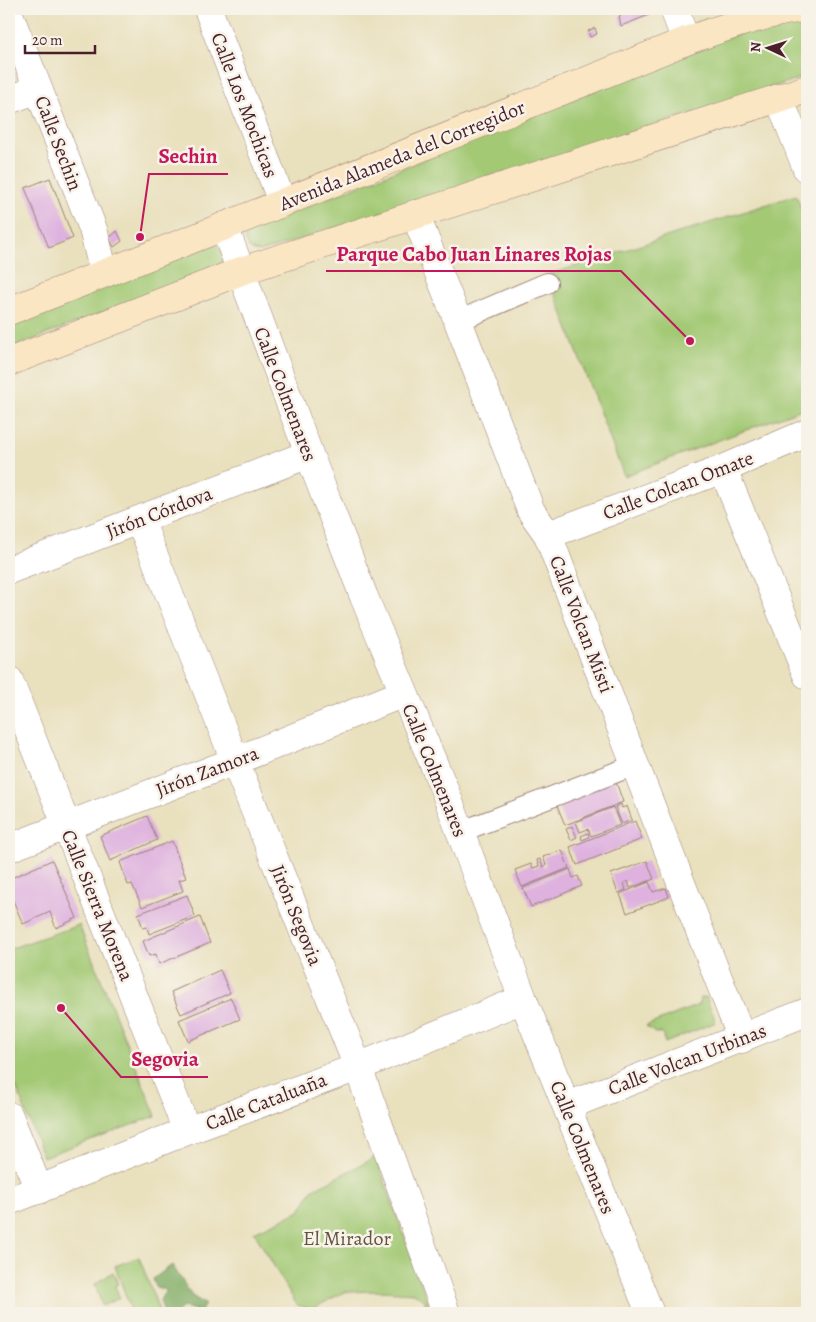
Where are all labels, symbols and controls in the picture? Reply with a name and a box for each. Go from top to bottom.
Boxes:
scale bar [25,22,95,54]
north arrow [744,22,794,72]
street label: Calle Los Mochicas [204,29,285,182]
text: 20 m [32,30,63,50]
text: N [746,41,765,53]
street label: Calle Sechin [28,92,89,194]
street label: Avenida Alameda del Corregidor [274,94,530,218]
callout: Sechin [149,138,228,174]
text: Sechin [159,142,218,170]
callout: Parque Cabo Juan Linares Rojas [326,235,621,271]
text: Parque Cabo Juan Linares Rojas [336,240,612,268]
street label: Calle Colmenares [248,323,324,465]
street label: Calle Colcan Omate [599,444,757,527]
street label: Jirón Córdova [102,480,217,545]
street label: Calle Volcan Misti [543,552,620,697]
street label: Calle Colmenares [395,699,474,841]
street label: Jirón Zamora [152,739,263,803]
street label: Calle Sierra Morena [55,825,140,986]
street label: Jirón Segovia [264,861,329,970]
street label: Calle Volcan Urbinas [604,1017,770,1102]
callout: Segovia [121,1041,208,1077]
text: Segovia [131,1045,200,1073]
street label: Calle Cataluaña [202,1066,331,1137]
street label: Calle Colmenares [543,1076,622,1218]
park label: El Mirador [303,1225,391,1252]

